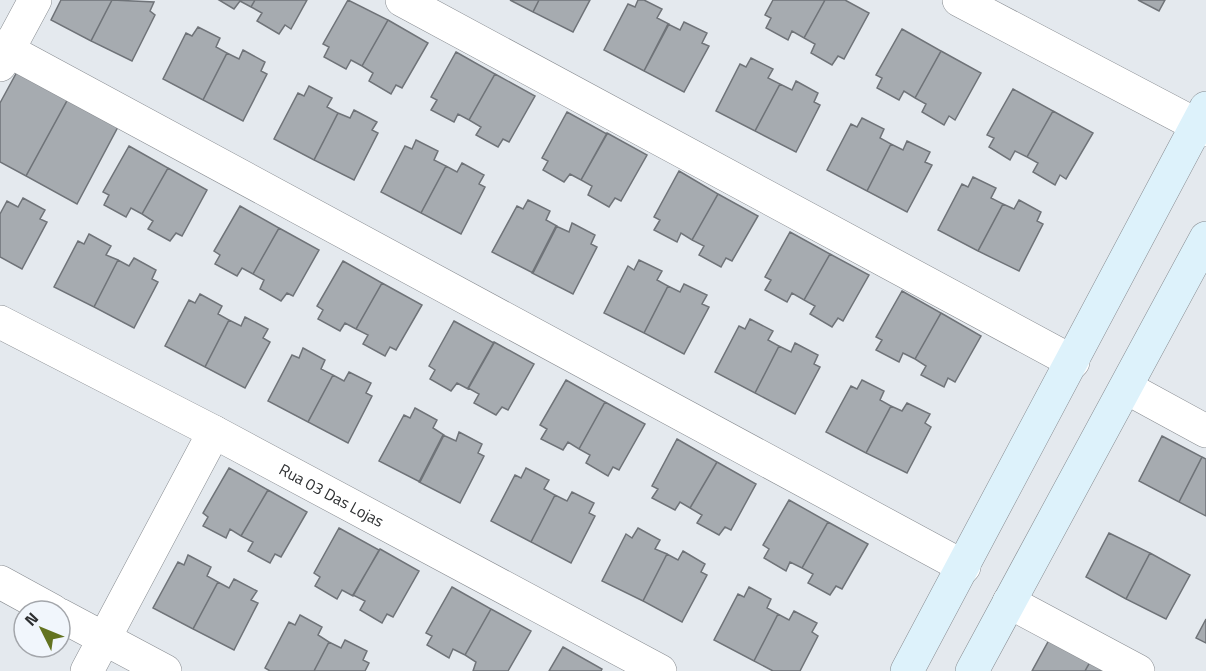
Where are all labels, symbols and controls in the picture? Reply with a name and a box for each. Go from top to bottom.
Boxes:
street label: Rua 03 Das Lojas [275,457,388,533]
north arrow [12,599,72,659]
text: N [18,607,44,631]

